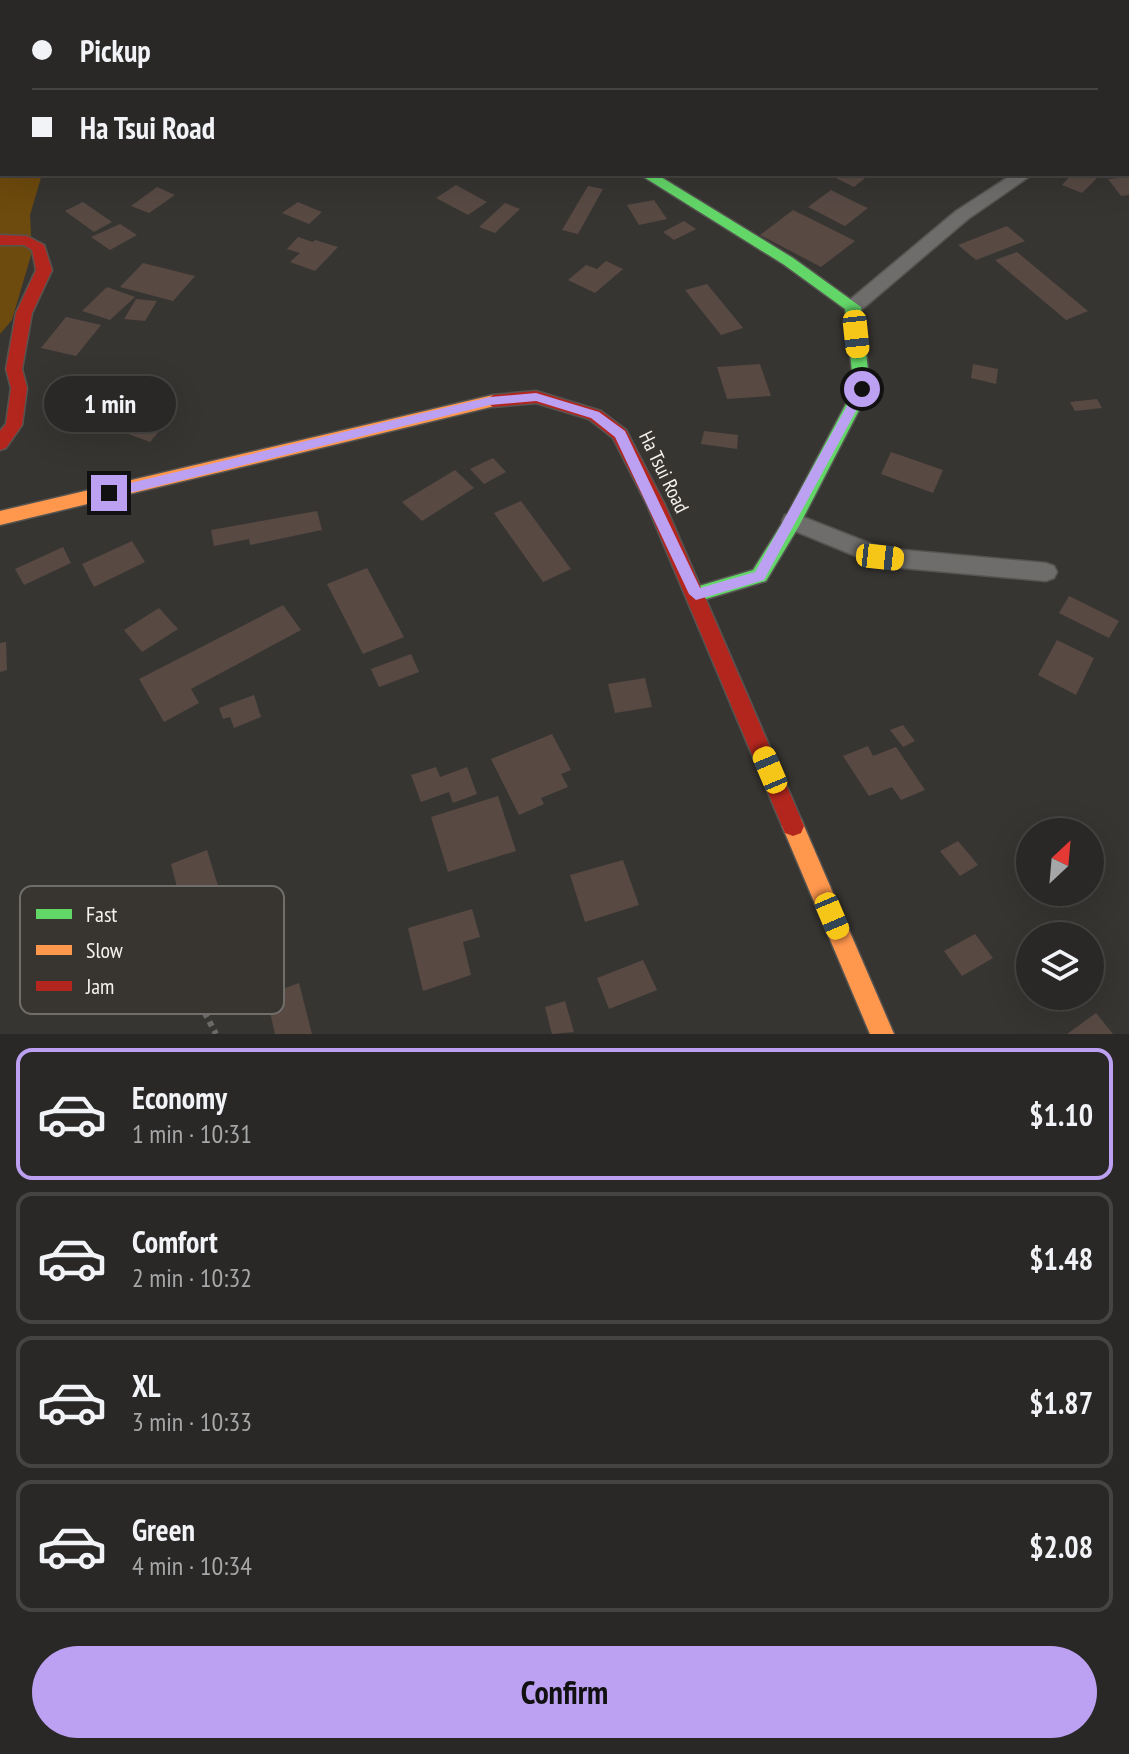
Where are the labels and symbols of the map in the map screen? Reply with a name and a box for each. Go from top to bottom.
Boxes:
car [842,309,870,359]
route start [844,371,880,407]
callout: 1 min [43,377,175,433]
street label: Ha Tsui Road [633,427,695,517]
route end [91,475,127,511]
car [855,543,905,571]
car [750,743,790,797]
north arrow [1016,818,1104,906]
legend [20,886,284,1014]
car [812,889,852,943]
text: Fast [86,900,117,928]
text: Slow [86,936,123,964]
text: Jam [85,972,114,1000]

